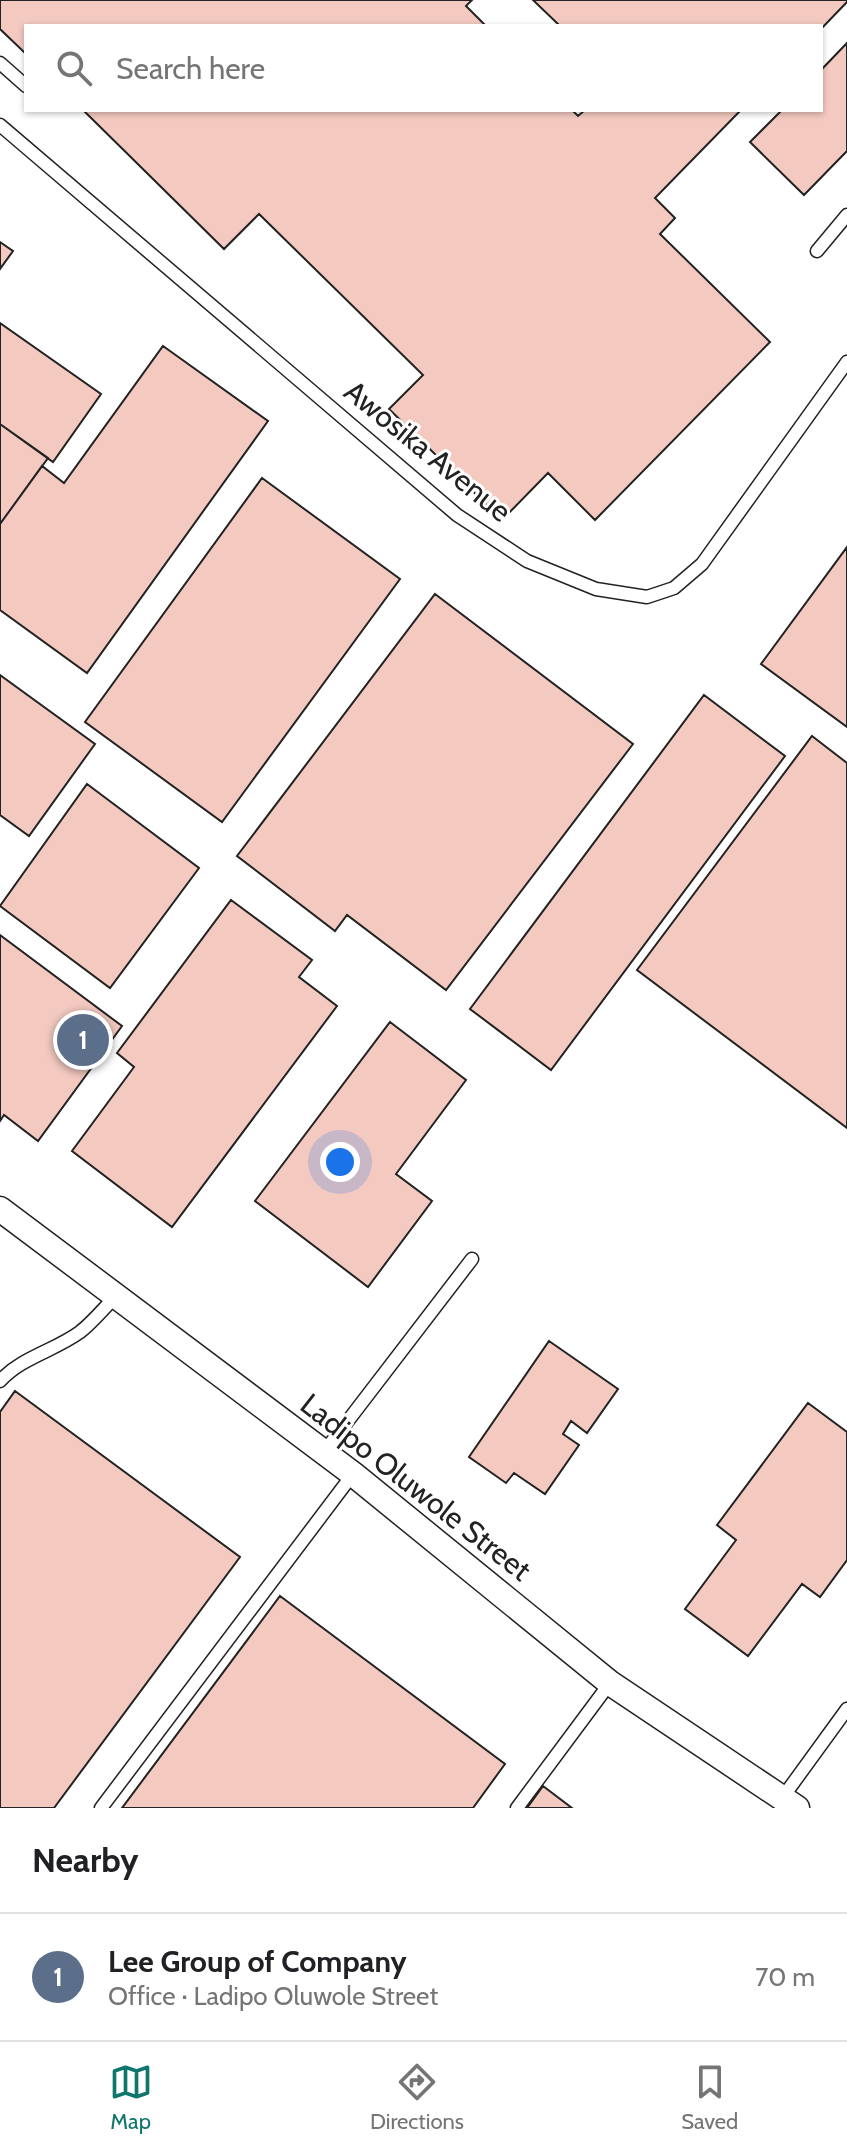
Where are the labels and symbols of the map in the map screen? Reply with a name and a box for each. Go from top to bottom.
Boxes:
street label: Awosika Avenue [337,372,519,530]
pin: 1 [57,1010,109,1070]
your location [320,1142,360,1182]
street label: Ladipo Oluwole Street [293,1385,539,1589]

